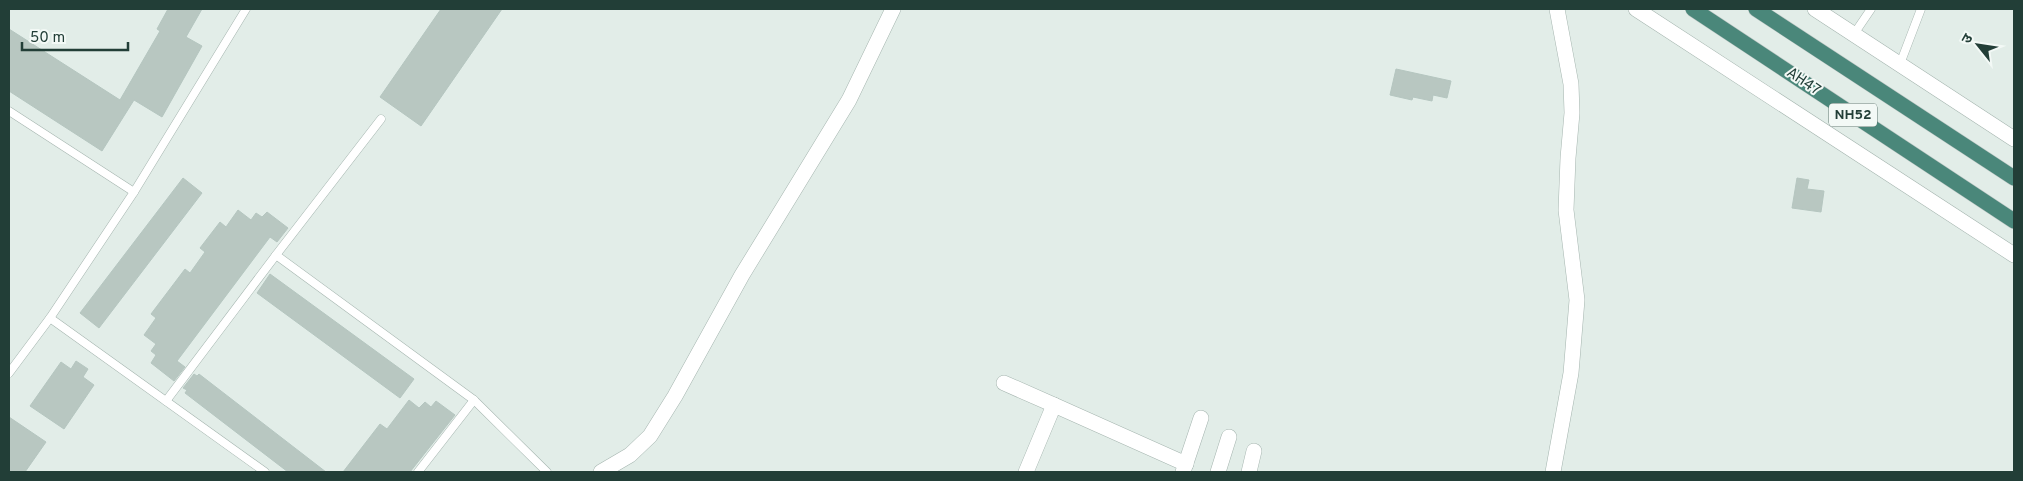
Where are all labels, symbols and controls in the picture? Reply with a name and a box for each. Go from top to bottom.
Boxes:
scale bar [22,20,129,52]
north arrow [1953,20,2003,70]
text: 50 m [30,29,65,48]
text: उ [1959,31,1978,47]
street label: AH47 [1782,64,1824,100]
road number: NH52 [1829,104,1877,126]

